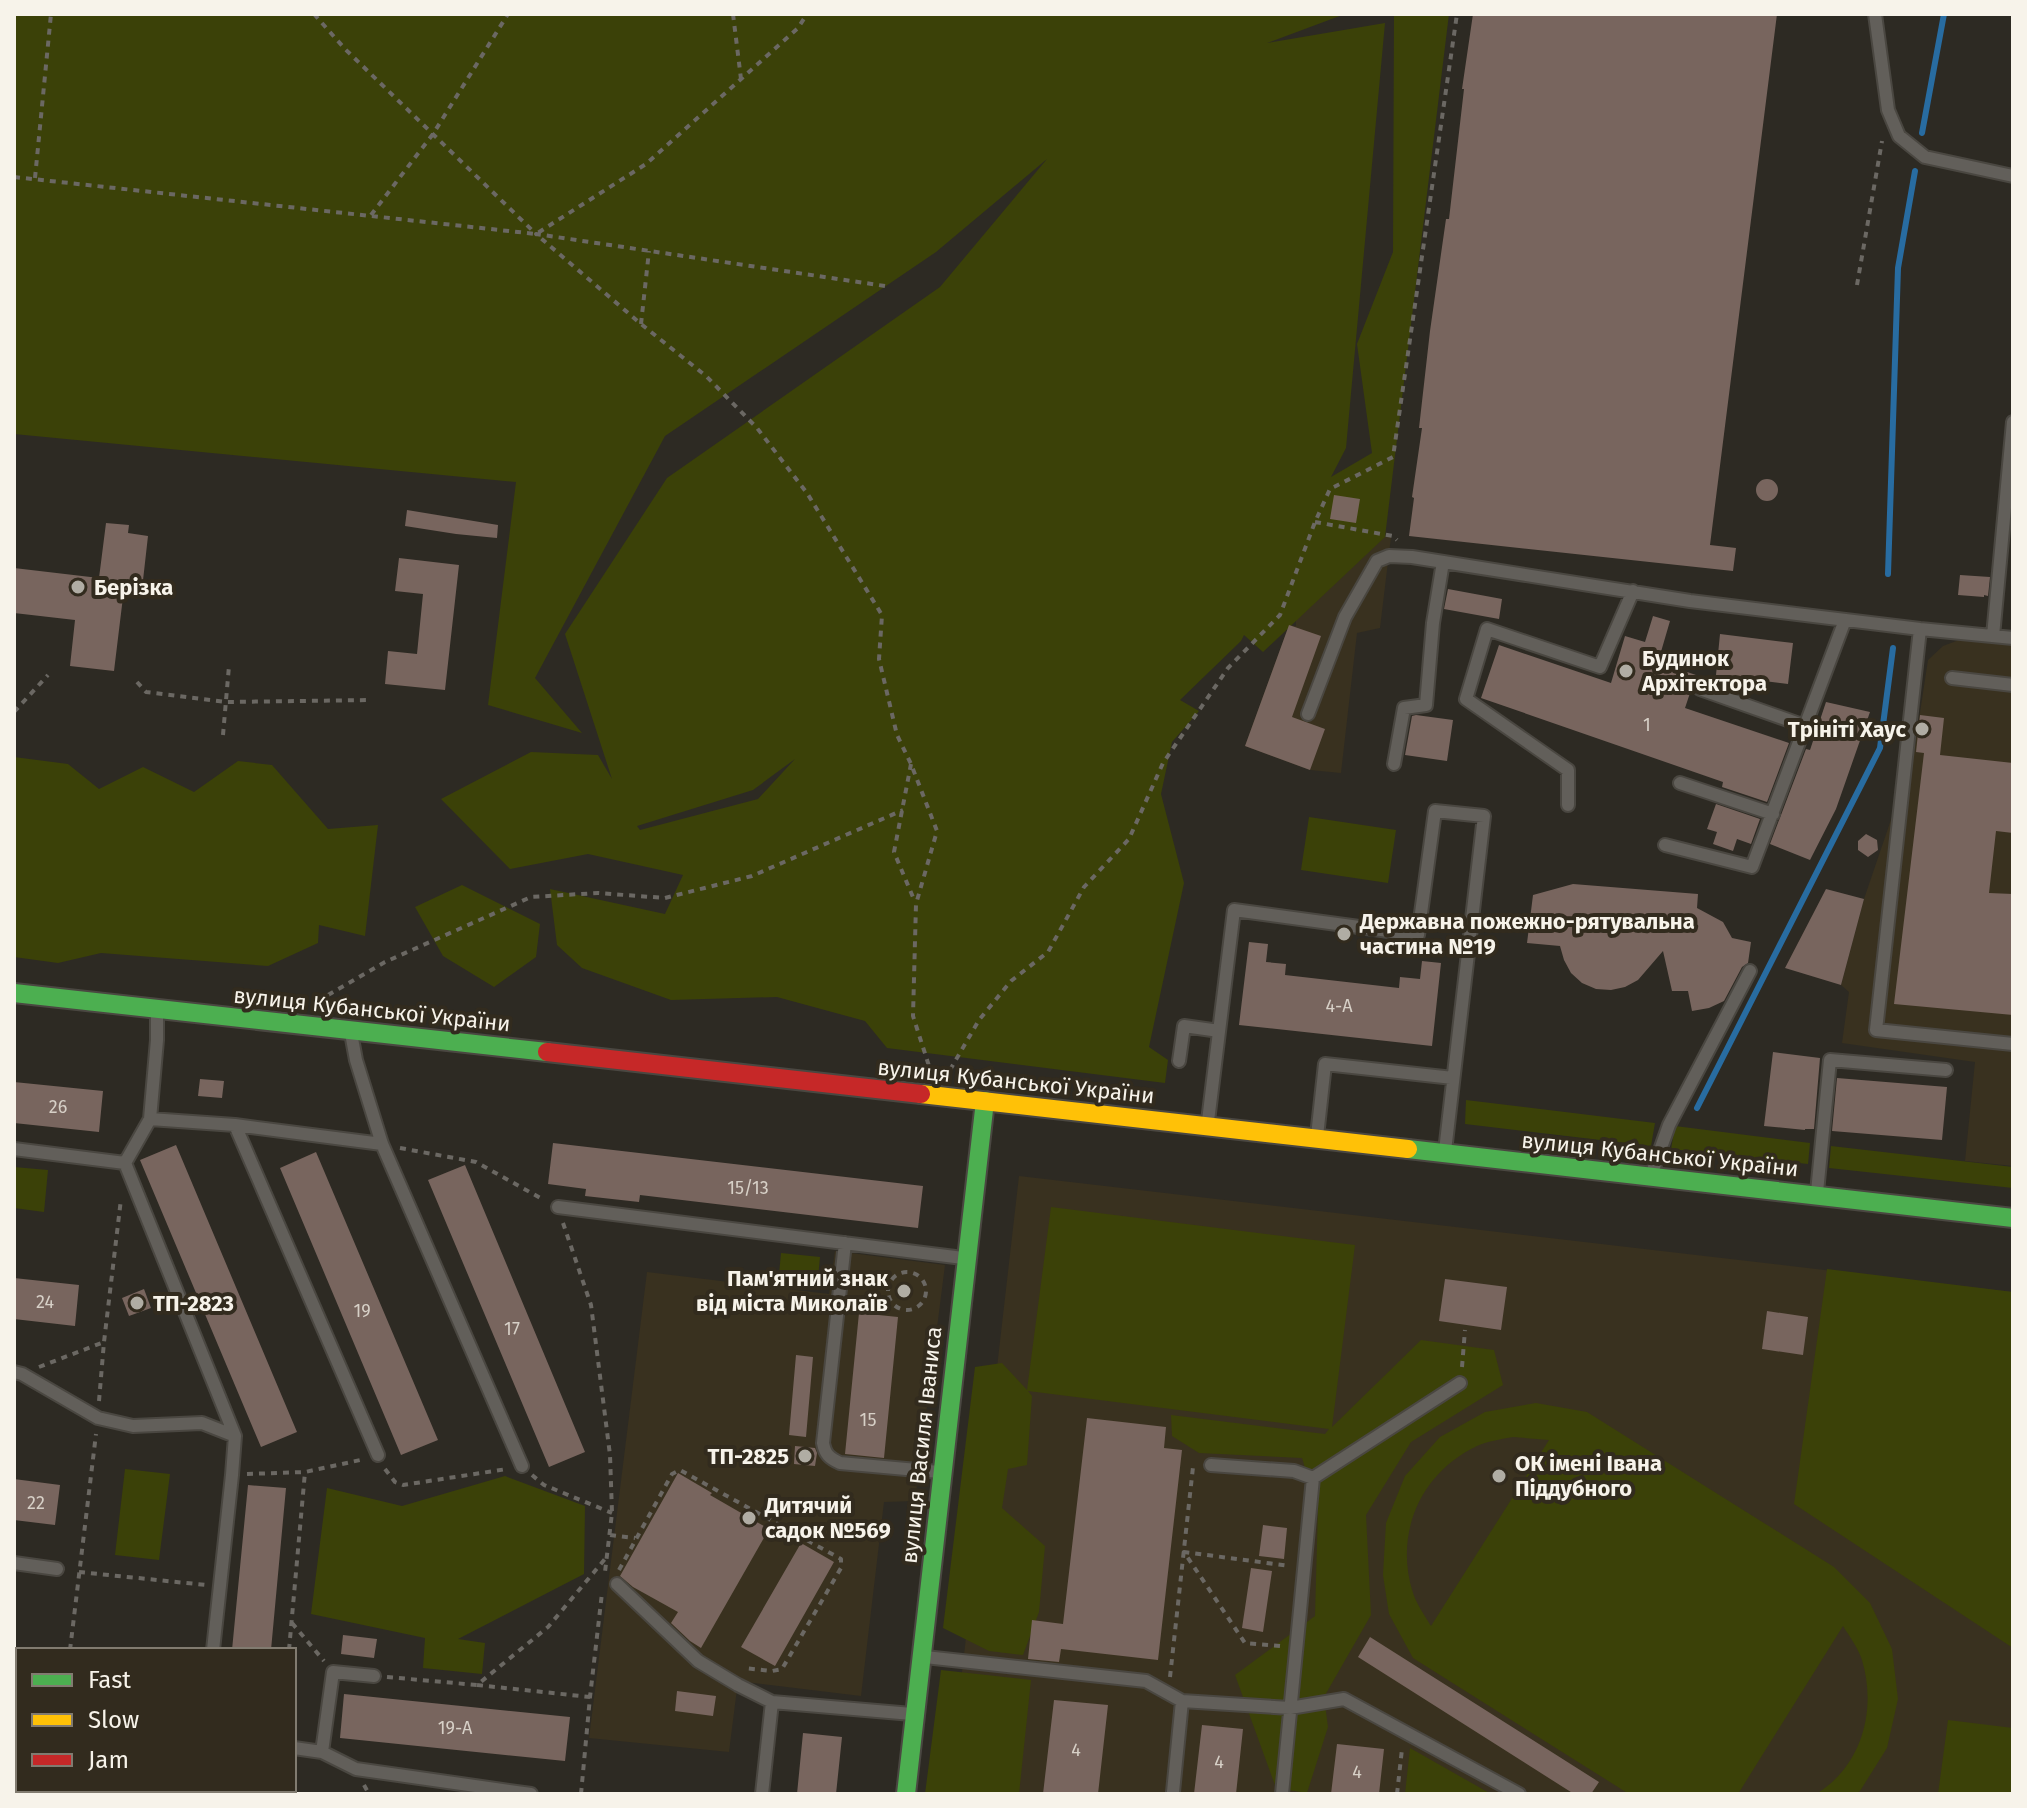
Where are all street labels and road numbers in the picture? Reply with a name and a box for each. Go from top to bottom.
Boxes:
street label: вулиця Кубанської України [232,982,512,1037]
street label: вулиця Кубанської України [876,1054,1156,1109]
street label: вулиця Кубанської України [1520,1127,1800,1182]
street label: вулиця Василя Іваниса [896,1325,947,1565]

